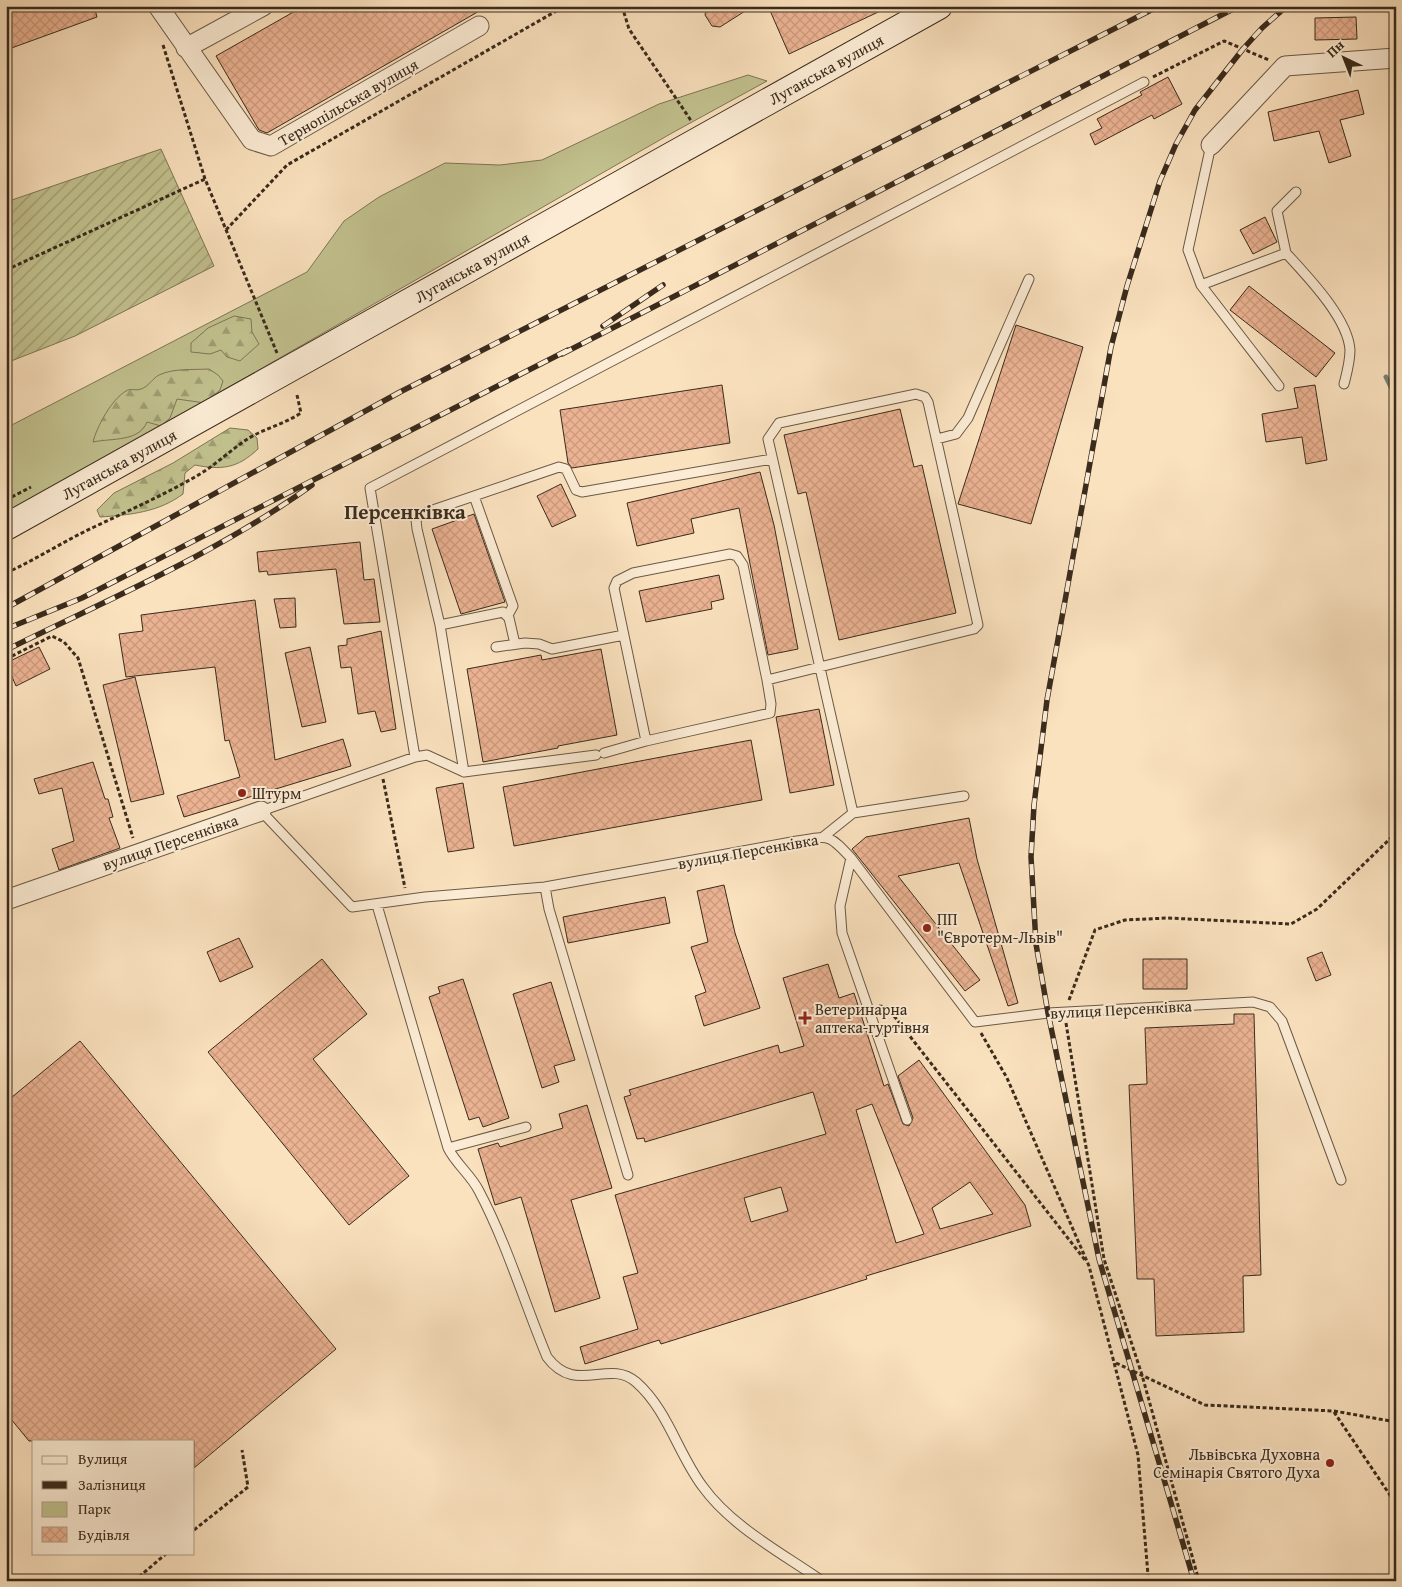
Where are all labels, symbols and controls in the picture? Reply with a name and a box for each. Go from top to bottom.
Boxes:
street label: Луганська вулиця [764,28,888,110]
north arrow [1320,32,1370,82]
text: Пн [1322,35,1349,62]
street label: Тернопільська вулиця [274,52,422,152]
street label: Луганська вулиця [410,226,534,308]
street label: Луганська вулиця [57,423,181,505]
district label: Персенківка [344,496,466,527]
place label: Штурм [252,781,301,805]
marker: Штурм [236,787,248,799]
street label: вулиця Персенківка [99,807,241,876]
street label: вулиця Персенківка [676,827,820,875]
place label: ПП "Євротерм-Львів" [937,907,1063,949]
marker: ПП "Євротерм-Львів" [921,922,933,934]
street label: вулиця Персенківка [1049,993,1193,1025]
place label: Ветеринарна аптека-гуртівня [815,997,929,1039]
marker: Ветеринарна аптека-гуртівня [799,1012,811,1024]
legend [32,1440,195,1554]
place label: Львівська Духовна Семінарія Святого Духа [1153,1442,1320,1484]
text: Вулиця [78,1448,128,1469]
marker: Львівська Духовна Семінарія Святого Духа [1324,1457,1336,1469]
text: Залізниця [78,1474,146,1495]
text: Парк [78,1498,111,1519]
text: Будівля [78,1524,130,1545]

